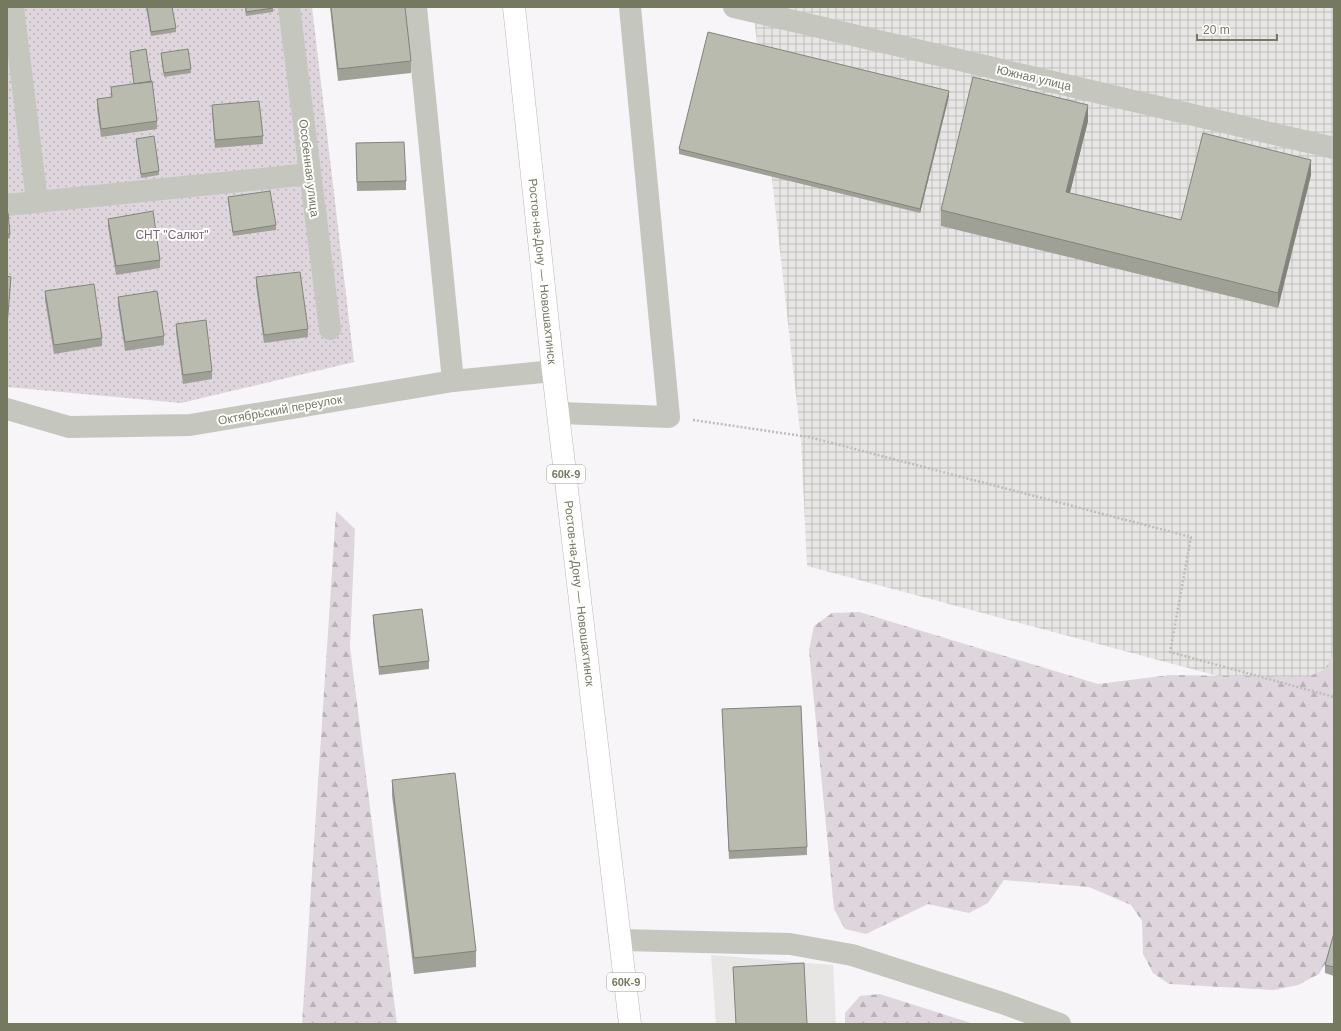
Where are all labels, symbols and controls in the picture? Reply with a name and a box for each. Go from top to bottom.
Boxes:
scale bar [1197,16,1277,42]
text: 20 m [1203,23,1230,37]
street label: Южная улица [995,63,1073,93]
street label: Особенная улица [296,118,322,218]
street label: Ростов-на-Дону — Новошахтинск [525,178,559,366]
park label: СНТ "Салют" [135,228,209,242]
street label: Октябрьский переулок [217,392,344,428]
road number: 60К-9 [547,465,585,483]
street label: Ростов-на-Дону — Новошахтинск [561,500,597,688]
road number: 60К-9 [607,973,645,991]

